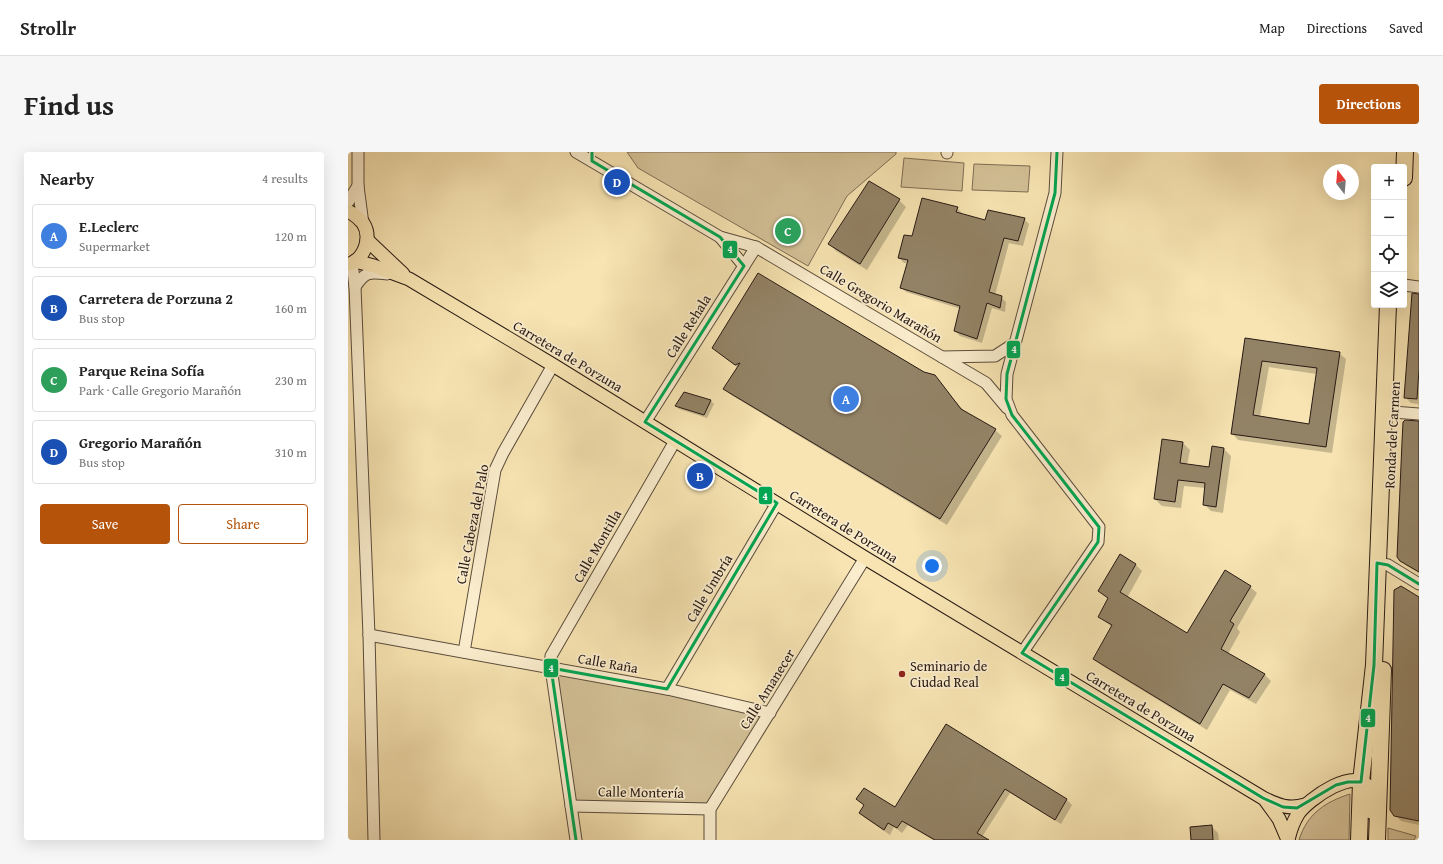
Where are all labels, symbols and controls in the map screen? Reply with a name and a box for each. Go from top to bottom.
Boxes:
text: Strollr [20,14,76,42]
text: Map [1259,18,1285,38]
text: Directions [1307,18,1367,38]
text: Saved [1389,18,1423,38]
text: Find us [24,84,114,125]
button: Directions [1319,84,1419,124]
north arrow [1323,164,1359,200]
map controls [1371,164,1407,308]
button: + [1371,164,1407,200]
text: Nearby [40,166,94,191]
pin: D [604,167,630,197]
text: 4 results [262,169,308,188]
button: − [1371,200,1407,236]
text: E.Leclerc [79,216,139,237]
pin: C [775,216,801,246]
text: A [50,227,58,246]
text: 120 m [275,227,307,246]
button: locate [1371,236,1407,272]
text: Supermarket [79,237,150,256]
line badge: 4 [722,240,738,259]
text: 4 [727,241,733,257]
street label: Calle Gregorio Marañón [816,259,946,348]
button: layers [1371,272,1407,308]
text: Carretera de Porzuna 2 [79,288,233,309]
street label: Calle Rehala [661,290,716,362]
text: B [50,299,58,318]
text: 160 m [275,299,307,318]
text: Bus stop [79,309,125,328]
street label: Carretera de Porzuna [509,315,627,397]
line badge: 4 [1006,340,1021,359]
text: 4 [1011,341,1017,357]
text: Parque Reina Sofía [79,360,204,381]
text: C [50,371,58,390]
text: 230 m [275,371,307,390]
text: Park · Calle Gregorio Marañón [79,381,241,400]
street label: Ronda del Carmen [1379,381,1405,489]
pin: A [833,384,859,414]
text: Gregorio Marañón [79,432,202,453]
text: D [50,443,58,462]
text: 310 m [275,443,307,462]
text: Bus stop [79,453,125,472]
pin: B [687,461,713,491]
street label: Calle Cabeza del Palo [451,462,493,586]
street label: Carretera de Porzuna [786,484,902,568]
line badge: 4 [758,486,773,505]
text: 4 [762,488,768,504]
button: Save [40,504,170,544]
button: Share [178,504,308,544]
street label: Calle Montilla [568,505,626,586]
street label: Calle Umbría [681,550,737,626]
your location [922,556,942,576]
street label: Calle Amanecer [734,645,800,733]
street label: Calle Raña [576,648,640,678]
place label: Seminario de Ciudad Real [910,656,988,692]
line badge: 4 [543,658,559,678]
text: 4 [548,660,554,676]
street label: Carretera de Porzuna [1082,665,1200,747]
line badge: 4 [1054,667,1070,687]
marker: Seminario de Ciudad Real [897,669,907,679]
text: 4 [1059,669,1065,685]
line badge: 4 [1360,708,1376,728]
text: 4 [1365,710,1371,726]
street label: Calle Montería [598,781,685,803]

